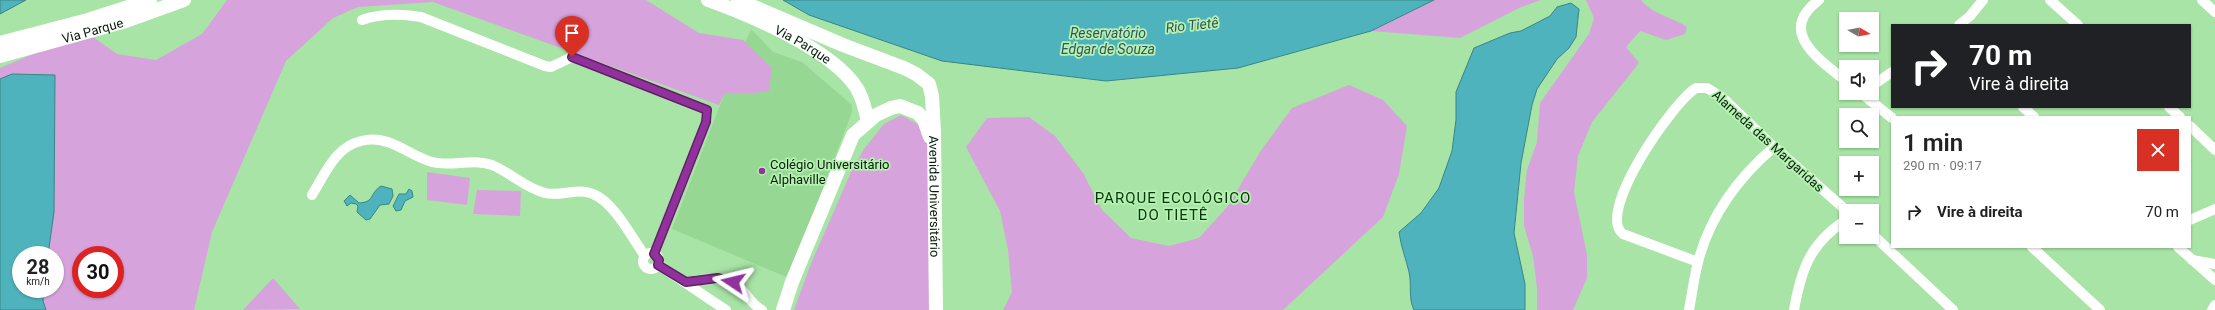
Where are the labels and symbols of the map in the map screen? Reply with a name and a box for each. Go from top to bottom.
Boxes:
north arrow [1839,12,1879,52]
water label: Rio Tietê [1165,14,1219,36]
street label: Via Parque [60,15,125,46]
pin [555,16,589,57]
street label: Via Parque [772,22,834,67]
water label: Reservatório Edgar de Souza [1061,25,1155,57]
street label: Alameda das Margaridas [1709,87,1827,195]
street label: Avenida Universitário [927,135,943,257]
place label: Colégio Universitário Alphaville [770,157,890,187]
marker: Colégio Universitário Alphaville [757,166,767,176]
district label: PARQUE ECOLÓGICO DO TIETÊ [1095,189,1251,224]
speed limit sign: 30 [72,246,124,298]
position arrow [712,261,754,303]

